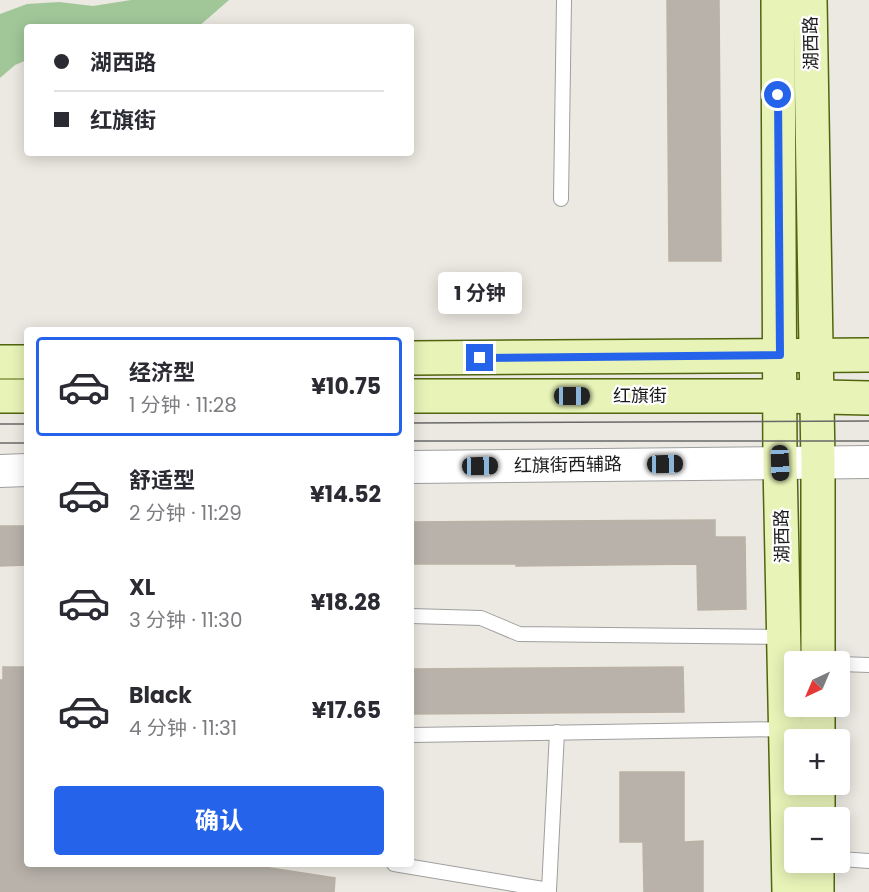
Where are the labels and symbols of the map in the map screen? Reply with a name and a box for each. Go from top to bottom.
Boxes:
street label: 湖西路 [798,16,823,70]
route start [764,81,791,108]
callout: 1 分钟 [438,271,522,313]
route end [466,344,493,371]
street label: 红旗街 [613,383,667,408]
car [554,387,590,405]
car [770,445,790,481]
street label: 红旗街西辅路 [514,451,622,478]
car [647,455,683,473]
car [462,457,498,475]
street label: 湖西路 [769,509,794,563]
north arrow [784,651,850,717]

